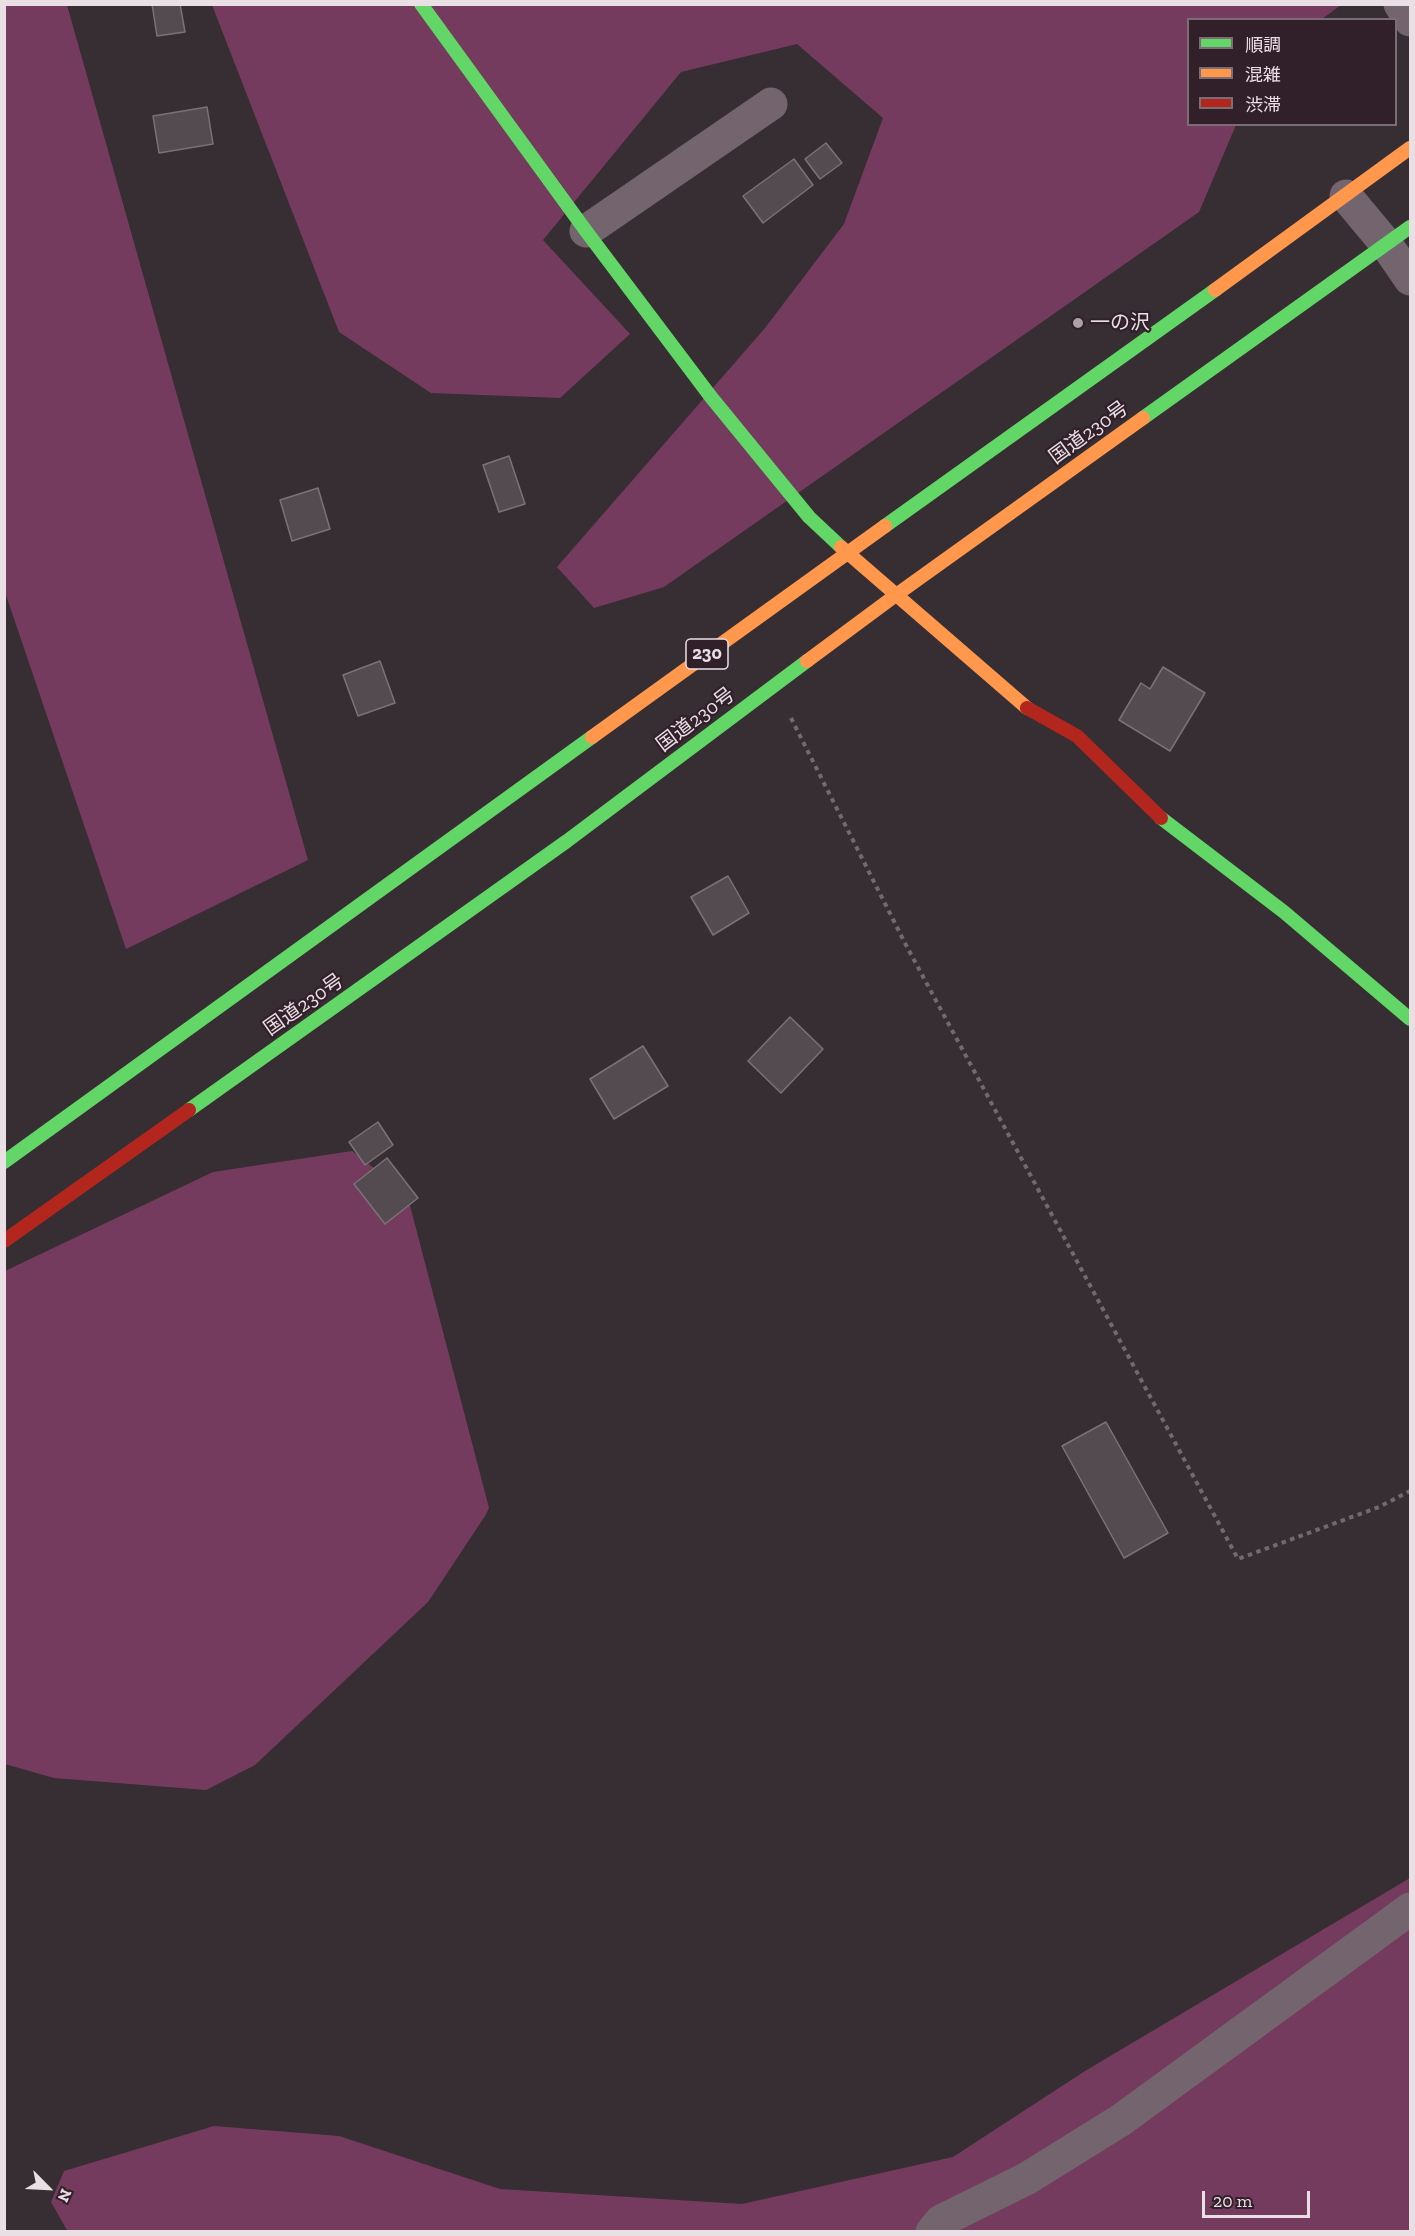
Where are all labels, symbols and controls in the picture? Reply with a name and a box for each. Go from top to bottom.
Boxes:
legend [1187,18,1397,126]
text: 順調 [1245,34,1281,56]
text: 混雑 [1245,64,1281,86]
text: 渋滞 [1245,94,1281,116]
place label: 一の沢 [1090,311,1150,335]
marker: 一の沢 [1071,316,1085,330]
street label: 国道230号 [1045,396,1133,470]
road number: 230 [686,639,728,669]
street label: 国道230号 [652,683,740,757]
street label: 国道230号 [260,969,348,1041]
north arrow [18,2158,78,2218]
scale bar [1205,2179,1313,2217]
text: N [54,2186,76,2205]
text: 20 m [1213,2190,1252,2212]

